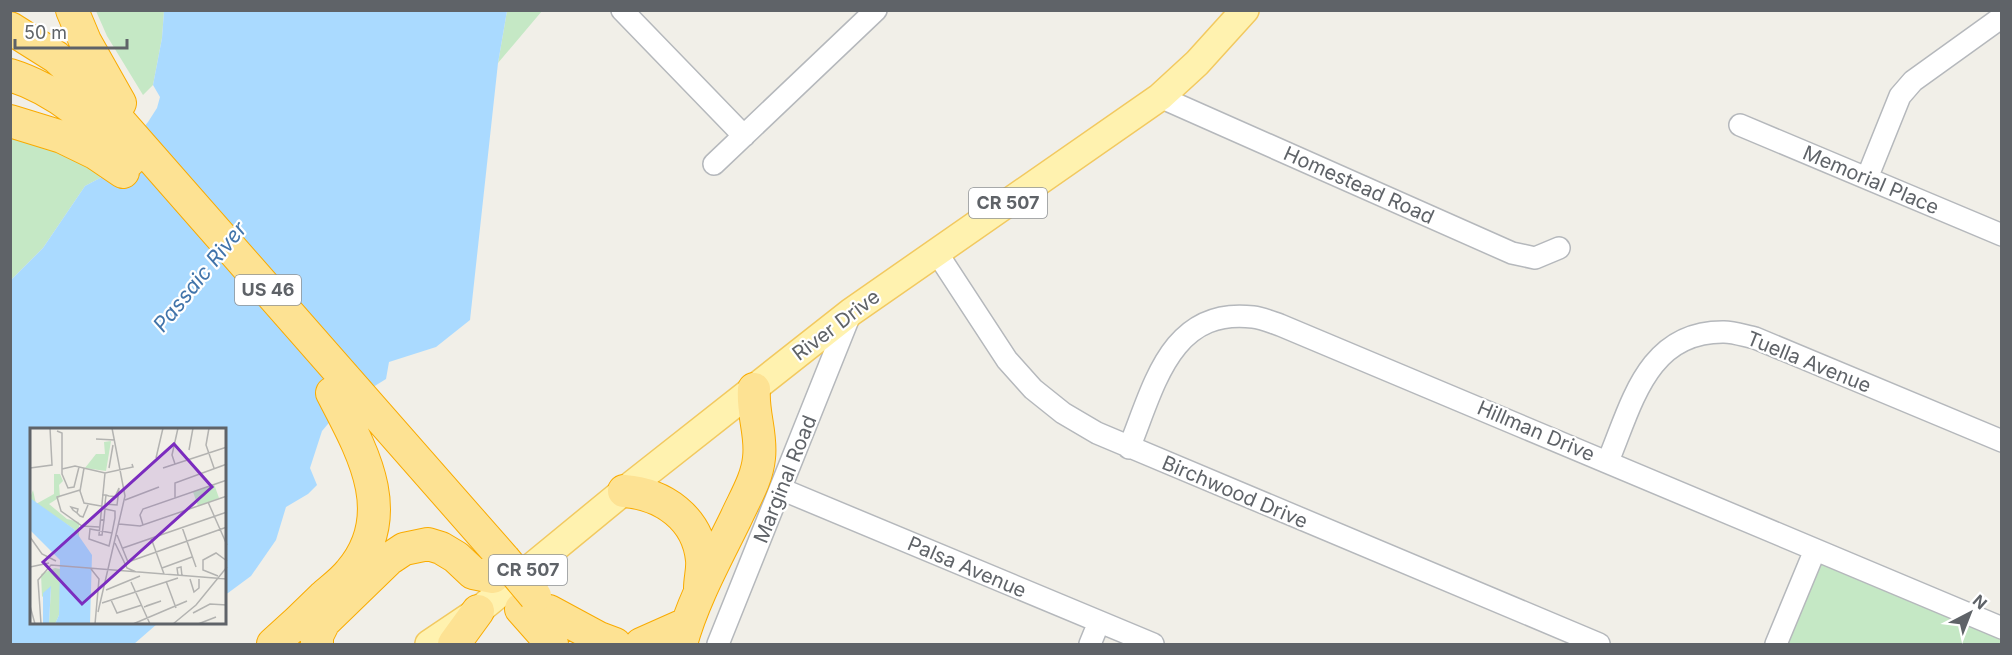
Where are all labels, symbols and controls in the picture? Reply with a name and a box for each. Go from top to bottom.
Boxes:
scale bar [15,12,128,50]
text: 50 m [24,22,67,43]
street label: Homestead Road [1280,141,1438,229]
street label: Memorial Place [1799,141,1943,219]
road number: CR 507 [969,188,1047,218]
water label: Passaic River [148,216,252,337]
road number: US 46 [235,275,301,305]
street label: River Drive [788,284,884,366]
street label: Tuella Avenue [1743,326,1875,398]
street label: Hillman Drive [1474,395,1598,467]
street label: Marginal Road [749,412,821,546]
inset map [30,428,226,625]
street label: Birchwood Drive [1159,451,1311,533]
street label: Palsa Avenue [904,531,1030,603]
road number: CR 507 [489,555,567,585]
north arrow [1940,583,2000,643]
text: N [1969,590,1991,613]

